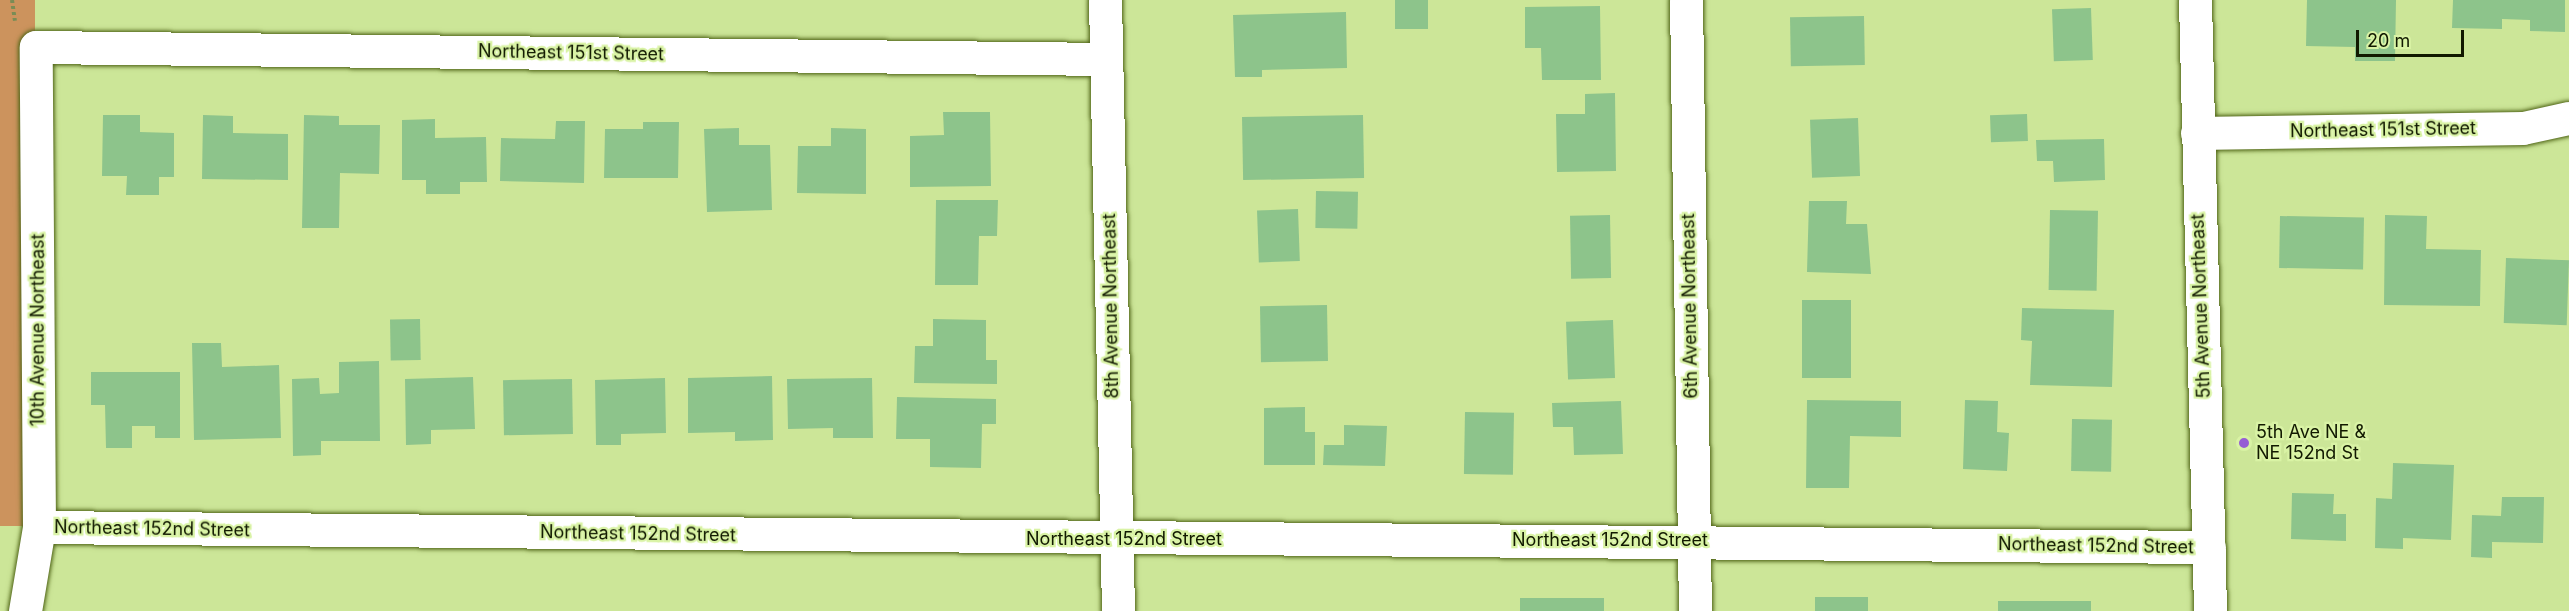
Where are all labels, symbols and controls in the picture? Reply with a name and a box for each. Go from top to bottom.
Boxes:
scale bar [2359,18,2467,56]
text: 20 m [2367,30,2410,51]
street label: Northeast 151st Street [478,41,664,65]
street label: Northeast 151st Street [2290,118,2476,142]
street label: 8th Avenue Northeast [1099,213,1123,399]
street label: 6th Avenue Northeast [1678,213,1702,399]
street label: 5th Avenue Northeast [2187,213,2215,399]
street label: 10th Avenue Northeast [27,234,49,426]
place label: 5th Ave NE & NE 152nd St [2256,422,2366,464]
marker: 5th Ave NE & NE 152nd St [2237,436,2251,450]
street label: Northeast 152nd Street [54,516,250,542]
street label: Northeast 152nd Street [540,521,736,547]
street label: Northeast 152nd Street [1026,528,1222,550]
street label: Northeast 152nd Street [1512,529,1708,551]
street label: Northeast 152nd Street [1998,533,2194,559]

